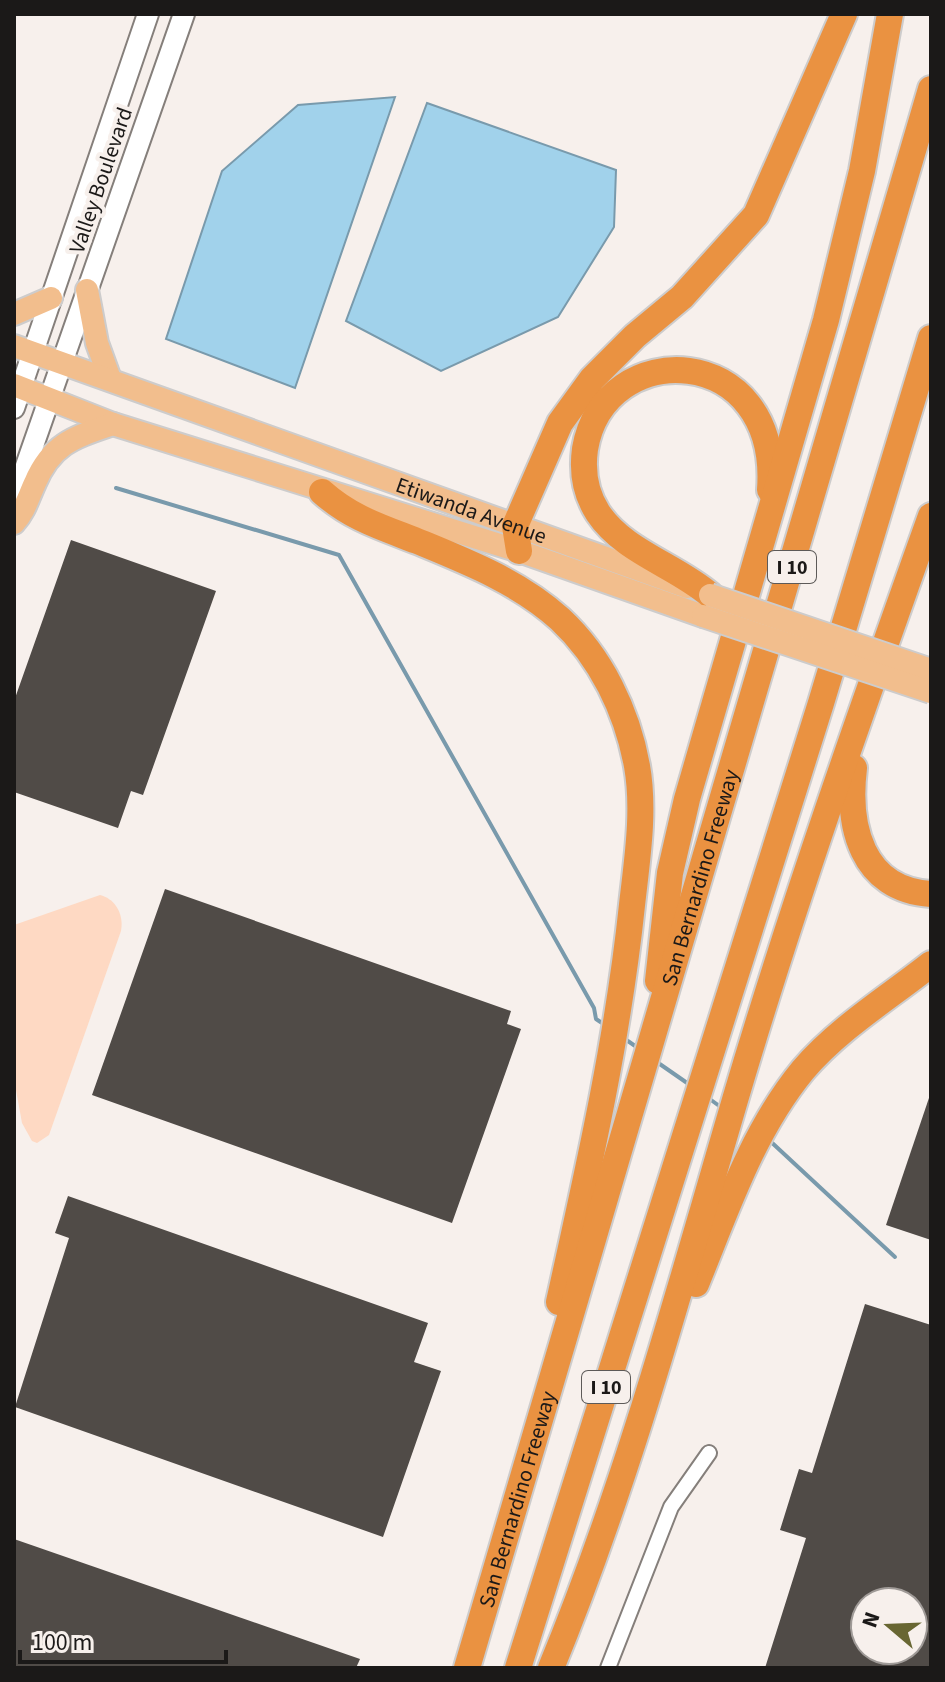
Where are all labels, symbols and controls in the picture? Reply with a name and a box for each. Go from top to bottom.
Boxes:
street label: Valley Boulevard [61,103,141,258]
street label: Etiwanda Avenue [391,469,551,553]
road number: I 10 [768,551,816,583]
street label: San Bernardino Freeway [653,765,747,990]
road number: I 10 [582,1371,630,1403]
street label: San Bernardino Freeway [471,1387,565,1611]
north arrow [849,1586,929,1666]
text: N [854,1608,889,1632]
scale bar [20,1614,226,1664]
text: 100 m [32,1625,92,1660]

